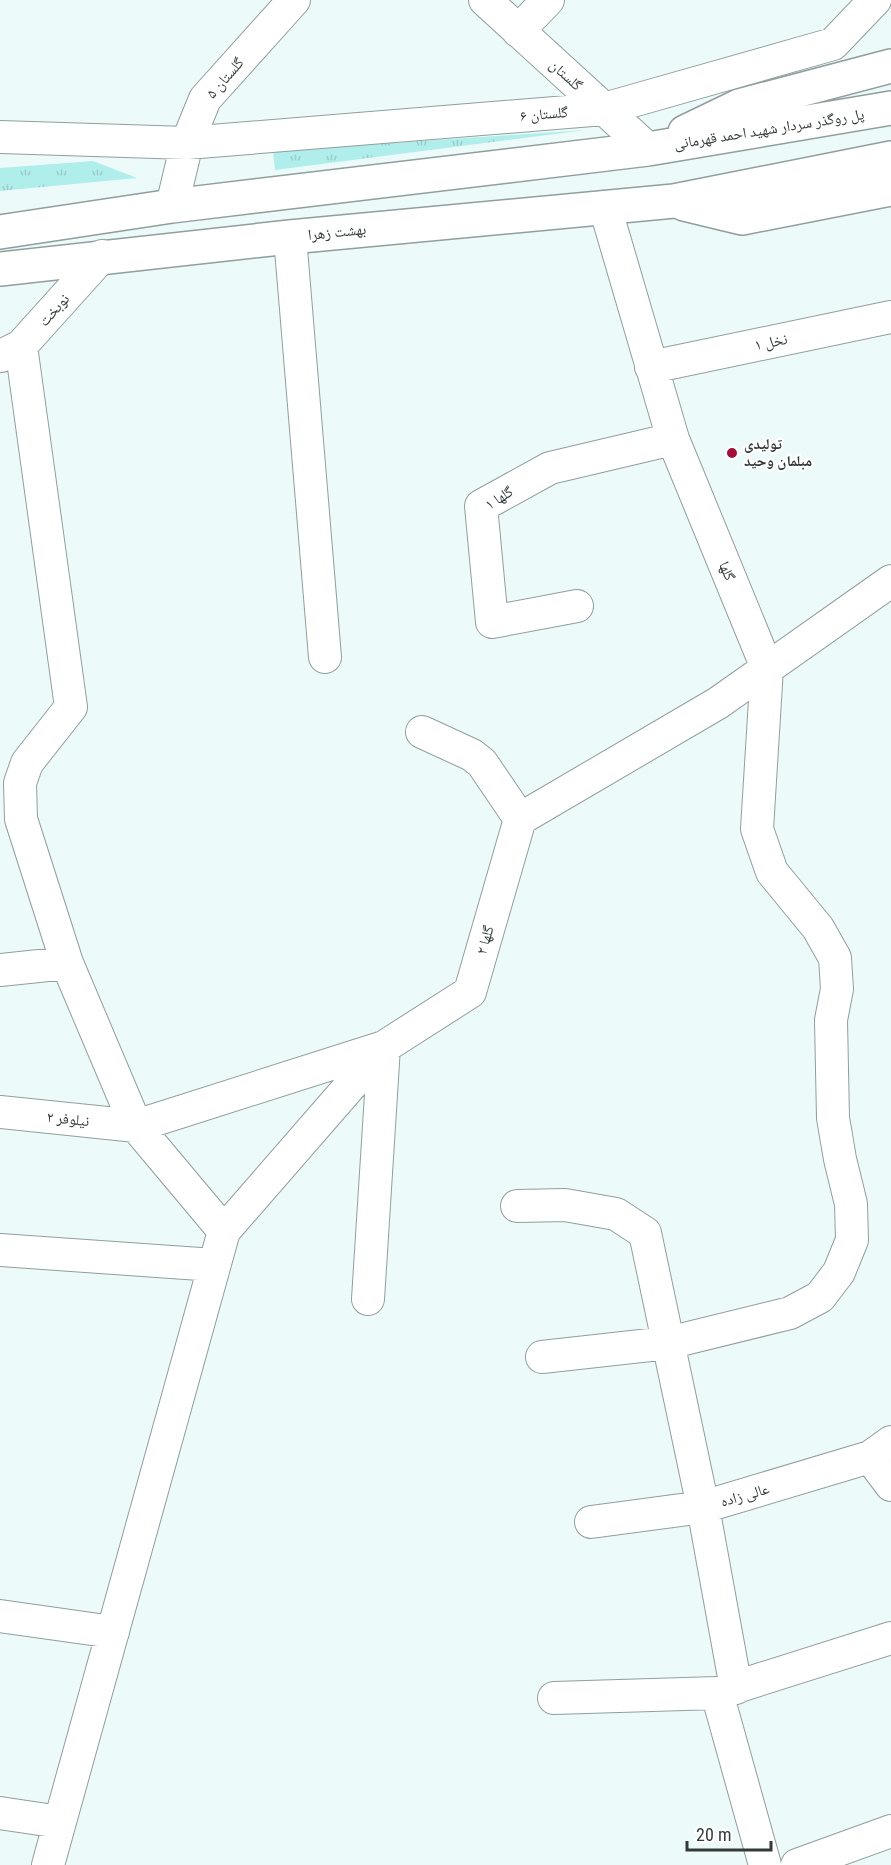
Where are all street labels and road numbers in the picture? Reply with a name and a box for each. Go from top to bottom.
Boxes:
street label: گلستان ۵ [202,54,249,103]
street label: گلستان [545,56,586,95]
street label: گلستان ۶ [519,103,569,126]
street label: پل روگذر سردار شهید احمد قهرمانی [673,105,866,154]
street label: بهشت زهرا [307,220,367,244]
street label: نوبخت [35,290,73,330]
street label: نخل ۱ [753,330,789,355]
street label: گلها ۱ [482,482,517,514]
street label: گلها [715,559,739,584]
street label: گلها ۲ [472,923,498,957]
street label: نیلوفر ۲ [46,1108,90,1130]
street label: عالی زاده [718,1479,772,1512]

